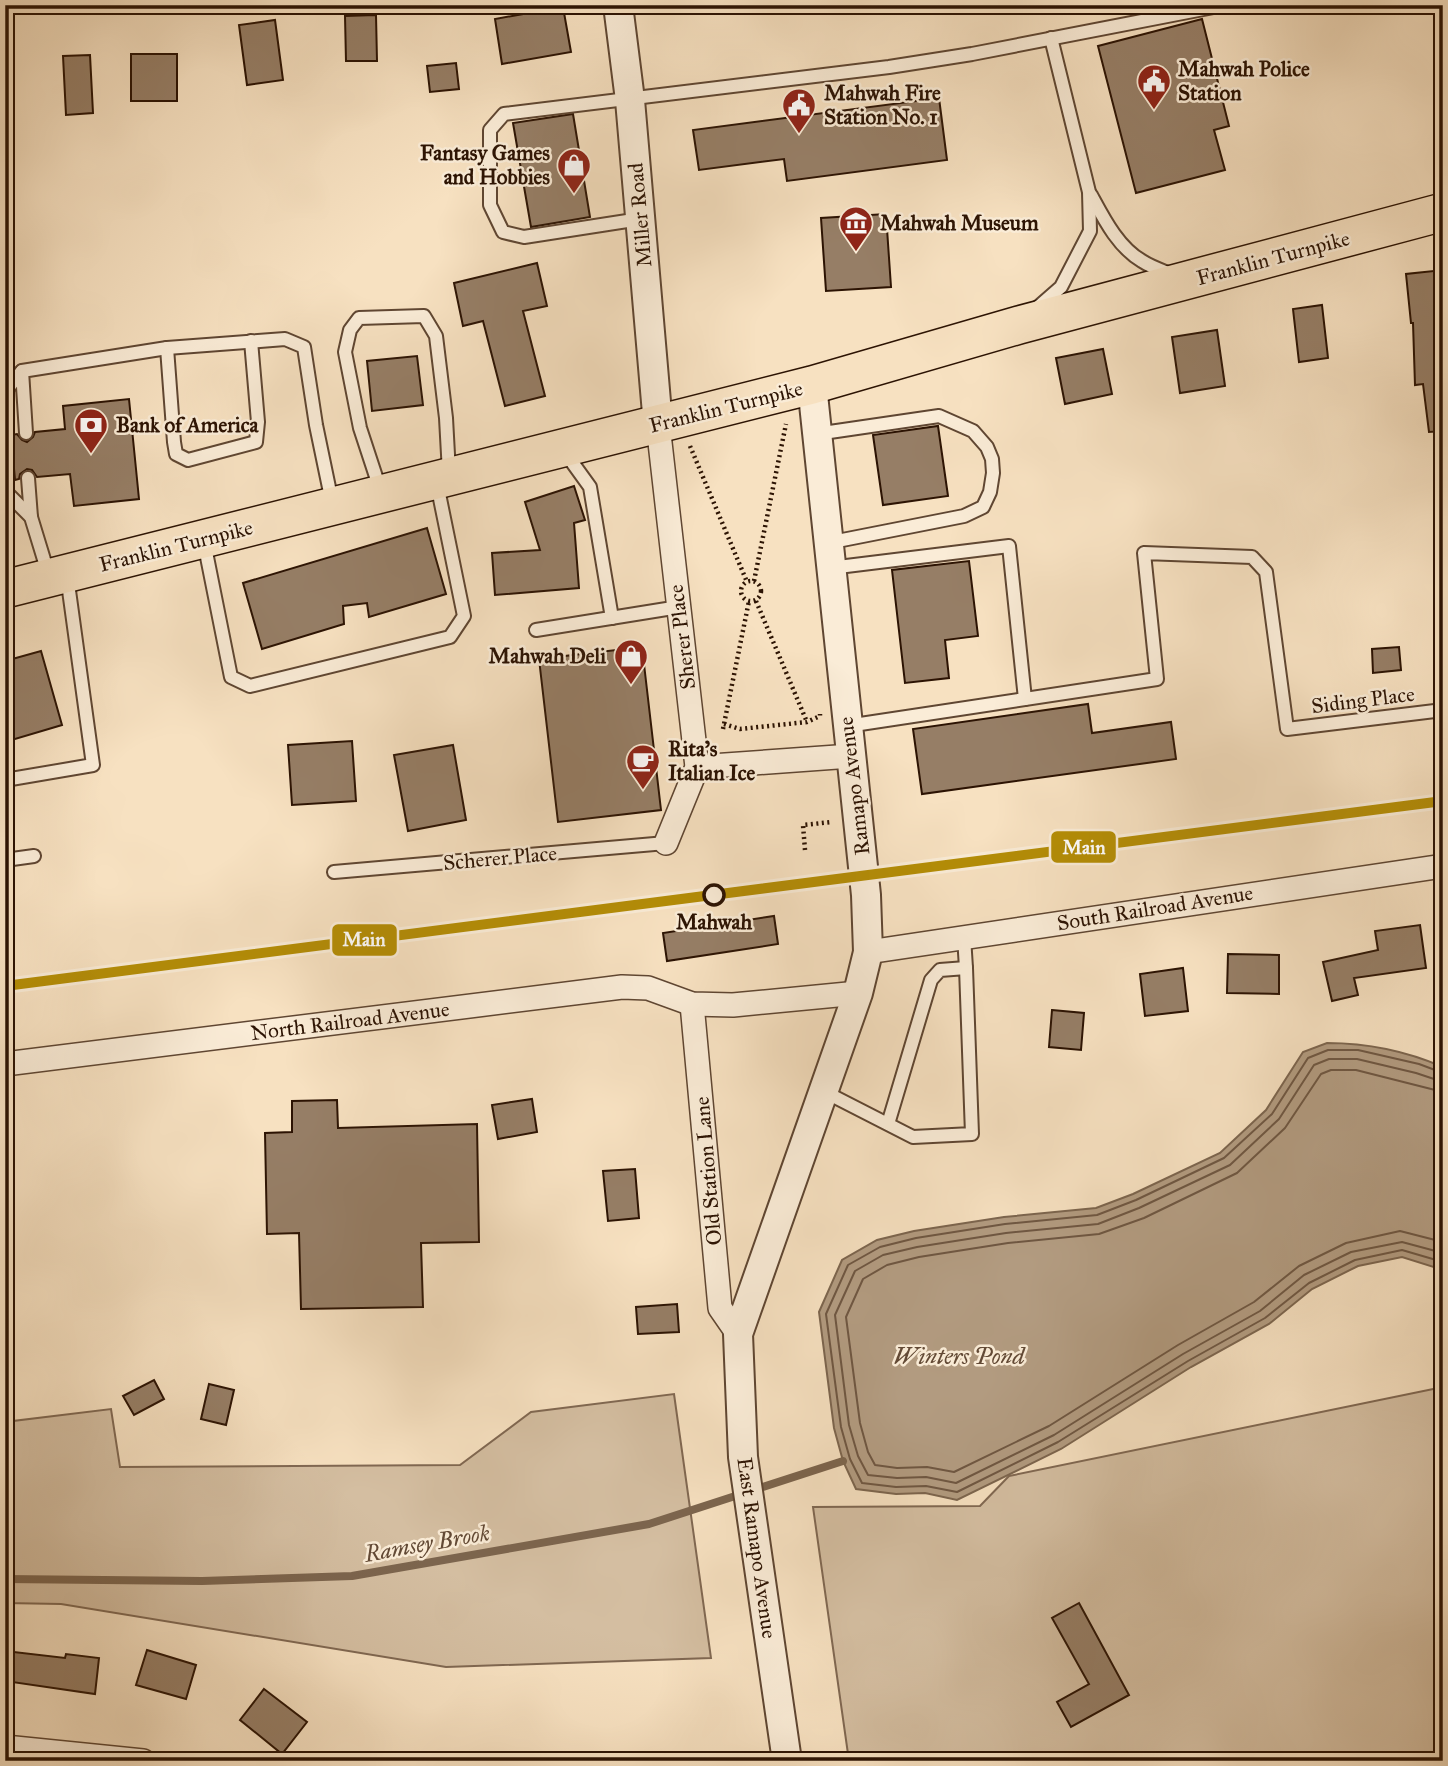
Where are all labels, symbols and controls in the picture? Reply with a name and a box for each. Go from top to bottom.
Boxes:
place label: Mahwah Police Station [1178,56,1310,106]
public building icon: Mahwah Police Station [1135,62,1173,111]
place label: Mahwah Fire Station No. 1 [824,80,941,130]
public building icon: Mahwah Fire Station No. 1 [780,86,818,135]
place label: Fantasy Games and Hobbies [420,140,550,190]
shop icon: Fantasy Games and Hobbies [555,146,593,195]
street label: Miller Road [622,161,658,268]
museum icon: Mahwah Museum [837,204,875,253]
place label: Mahwah Museum [880,210,1039,236]
street label: Franklin Turnpike [1194,225,1353,291]
street label: Franklin Turnpike [646,375,806,439]
bank icon: Bank of America [72,406,110,455]
place label: Bank of America [116,412,260,438]
street label: Franklin Turnpike [96,514,256,578]
street label: Sherer Place [663,583,701,691]
shop icon: Mahwah Deli [612,637,650,686]
place label: Mahwah Deli [489,643,606,669]
street label: Siding Place [1310,681,1416,719]
street label: Ramapo Avenue [833,715,875,857]
place label: Rita's Italian Ice [668,736,755,786]
cafe icon: Rita's Italian Ice [624,742,662,791]
line badge: Main [1050,830,1117,864]
text: Main [1062,836,1106,859]
street label: Scherer Place [442,840,558,876]
street label: South Railroad Avenue [1055,880,1255,936]
marker: Mahwah [703,884,725,906]
place label: Mahwah [676,909,752,935]
line badge: Main [331,923,398,957]
text: Main [342,928,386,951]
street label: North Railroad Avenue [249,996,451,1046]
street label: Old Station Lane [689,1095,727,1246]
water label: Winters Pond [894,1342,1026,1370]
street label: East Ramapo Avenue [731,1456,783,1640]
water label: Ramsey Brook [361,1518,492,1568]

